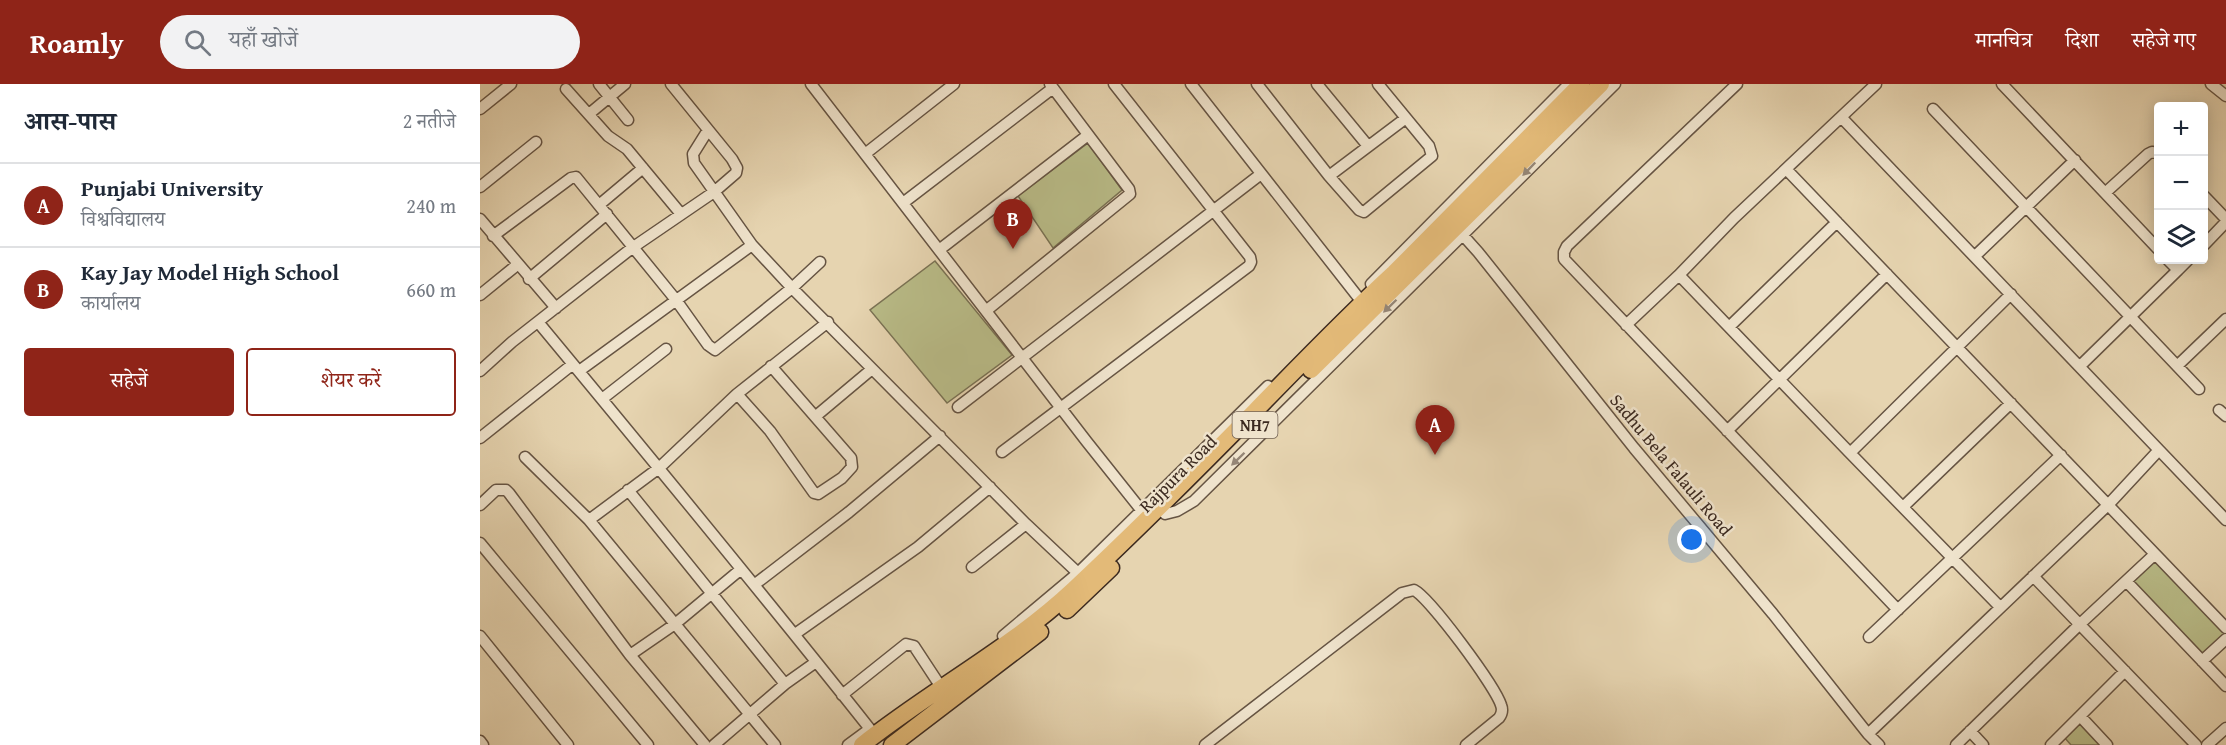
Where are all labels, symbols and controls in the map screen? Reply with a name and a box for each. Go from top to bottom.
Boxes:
search box [160,15,580,69]
text: Roamly [30,22,124,63]
text: यहाँ खोजें [229,23,298,55]
text: मानचित्र [1975,24,2032,55]
text: दिशा [2065,24,2099,55]
text: सहेजे गए [2132,24,2196,55]
icon: search [181,26,214,59]
text: आस-पास [24,101,116,140]
map controls [2154,102,2208,264]
button: + [2154,102,2208,156]
text: 2 नतीजे [403,106,456,135]
button: − [2154,156,2208,210]
one-way arrow [1522,162,1536,176]
text: Punjabi University [81,172,263,204]
text: A [37,191,50,220]
text: 240 m [406,191,456,220]
pin: B [994,200,1032,249]
text: विश्वविद्यालय [81,204,165,233]
button: layers [2154,210,2208,264]
text: Kay Jay Model High School [81,256,339,288]
text: B [37,275,50,304]
text: 660 m [406,275,456,304]
text: कार्यालय [81,288,140,317]
one-way arrow [1384,299,1398,313]
button: सहेजें [24,348,234,416]
button: शेयर करें [246,348,456,416]
street label: Sadhu Bela Falauli Road [1604,388,1739,542]
pin: A [1416,406,1454,455]
road number: NH7 [1232,412,1278,438]
street label: Rajpura Road [1133,428,1223,519]
one-way arrow [1230,452,1245,466]
your location [1677,525,1706,554]

